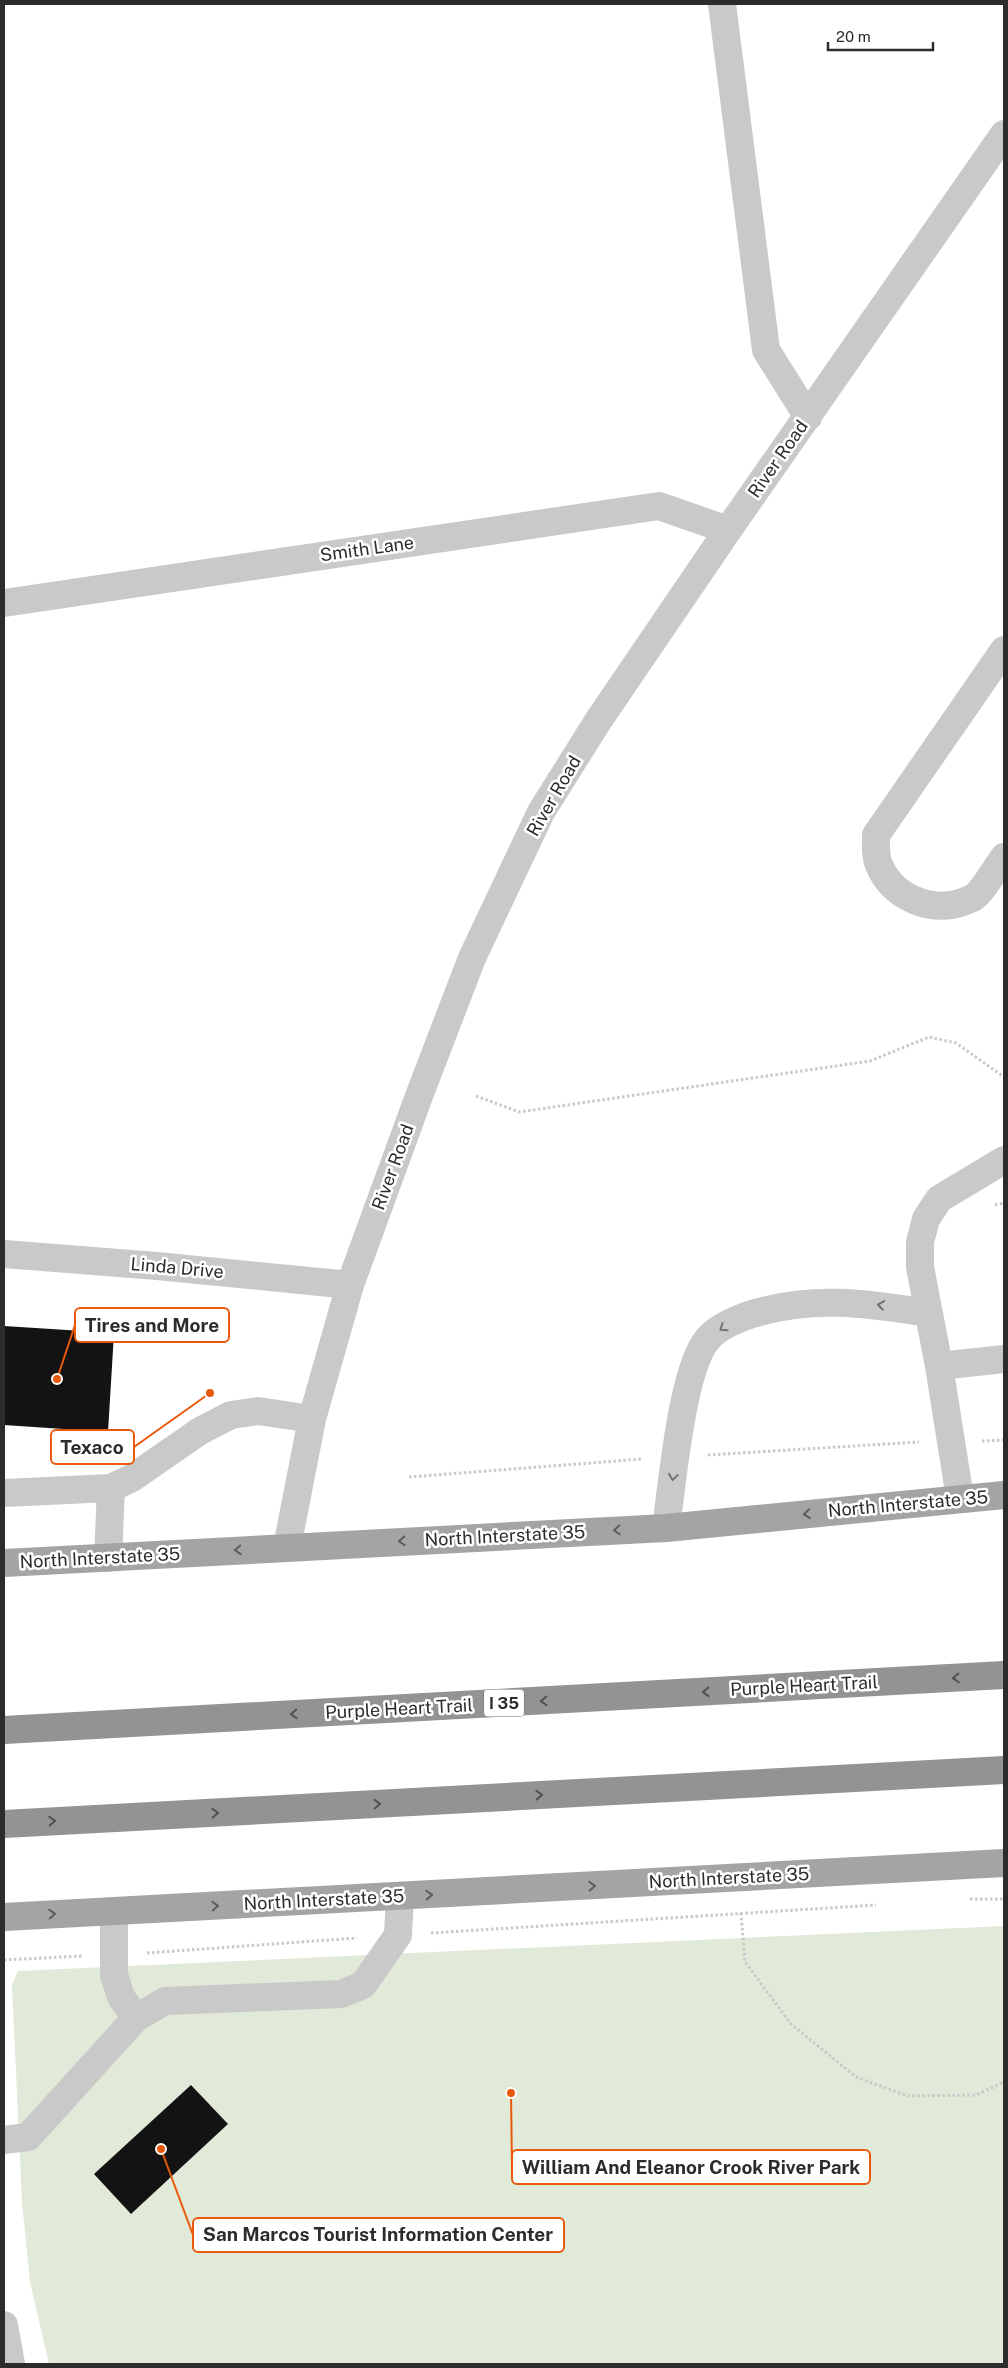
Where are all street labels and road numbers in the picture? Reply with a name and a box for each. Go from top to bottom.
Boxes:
street label: River Road [743,416,812,501]
street label: Smith Lane [319,532,415,565]
street label: River Road [522,752,585,840]
street label: River Road [367,1121,418,1213]
street label: Linda Drive [130,1253,225,1282]
street label: North Interstate 35 [827,1486,989,1521]
street label: North Interstate 35 [424,1521,586,1550]
street label: North Interstate 35 [19,1543,181,1572]
street label: Purple Heart Trail [730,1671,878,1700]
road number: I 35 [484,1690,524,1716]
street label: Purple Heart Trail [325,1694,473,1723]
street label: North Interstate 35 [648,1863,810,1892]
street label: North Interstate 35 [243,1885,405,1914]

